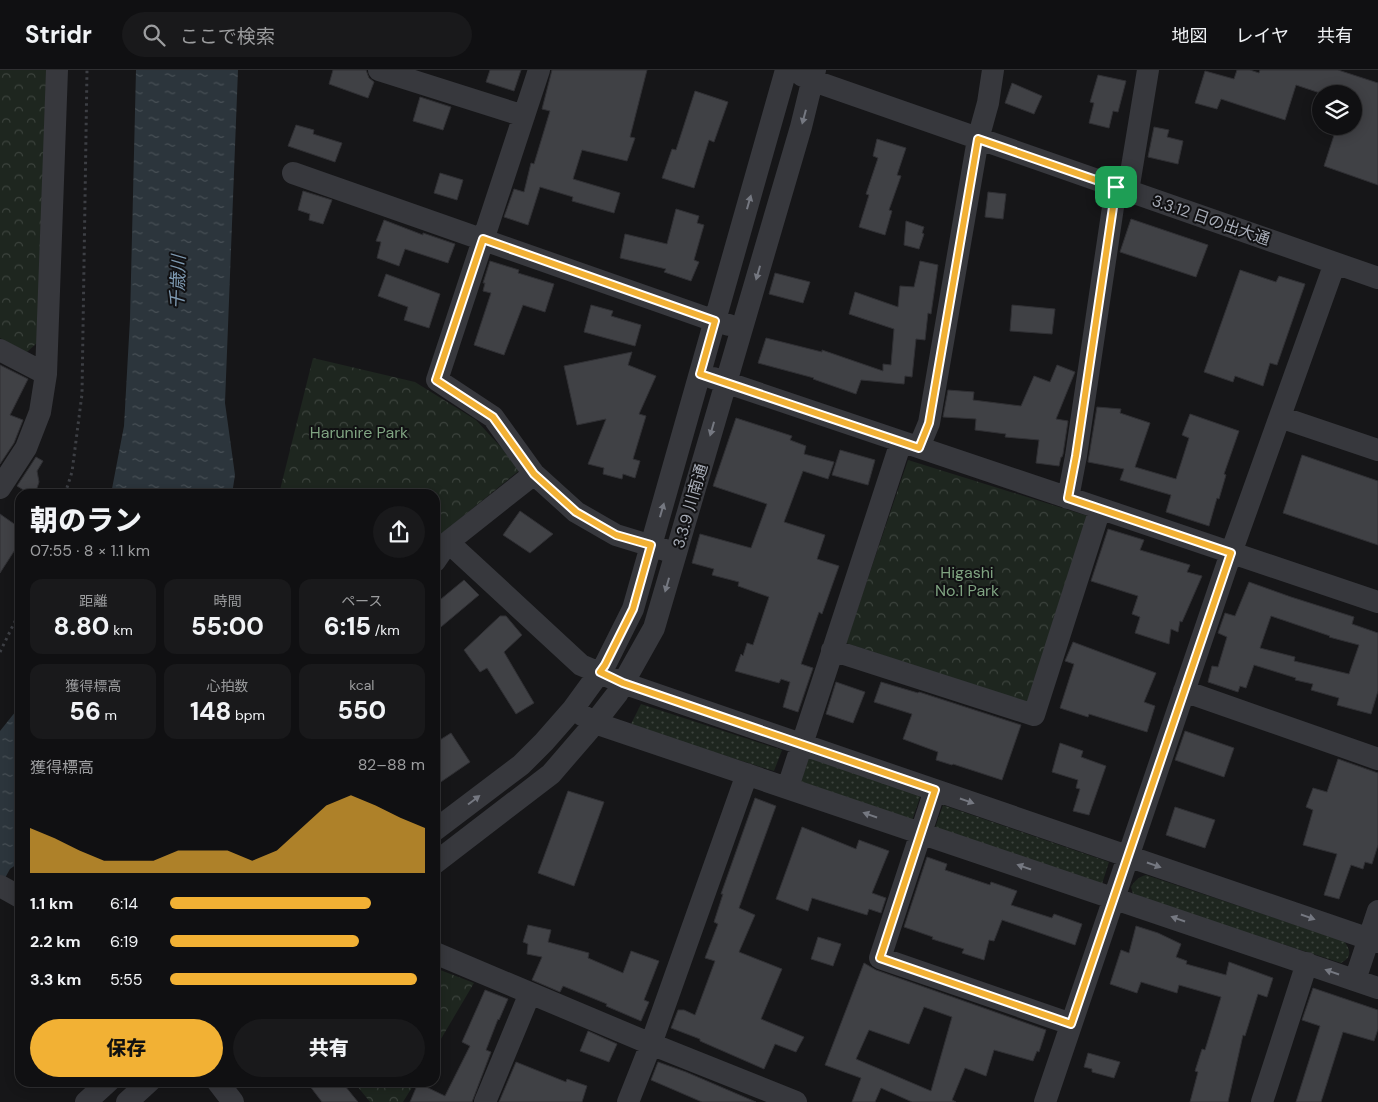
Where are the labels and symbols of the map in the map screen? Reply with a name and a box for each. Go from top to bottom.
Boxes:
one-way arrow [799,110,807,125]
pin [1095,166,1137,208]
street label: 3.3.12 日の出大通 [1149,190,1273,250]
one-way arrow [745,195,753,210]
water label: 千歳川 [165,253,191,309]
one-way arrow [754,266,762,281]
park label: Harunire Park [310,422,408,443]
one-way arrow [708,422,716,437]
street label: 3.3.9 川南通 [668,461,712,551]
one-way arrow [658,503,666,518]
park label: Higashi No.1 Park [935,562,999,601]
one-way arrow [662,578,670,593]
one-way arrow [467,795,480,806]
one-way arrow [960,797,975,805]
one-way arrow [863,811,878,818]
one-way arrow [1146,862,1161,869]
one-way arrow [1017,863,1032,870]
one-way arrow [1300,914,1315,922]
one-way arrow [1170,915,1185,923]
one-way arrow [1324,968,1339,976]

